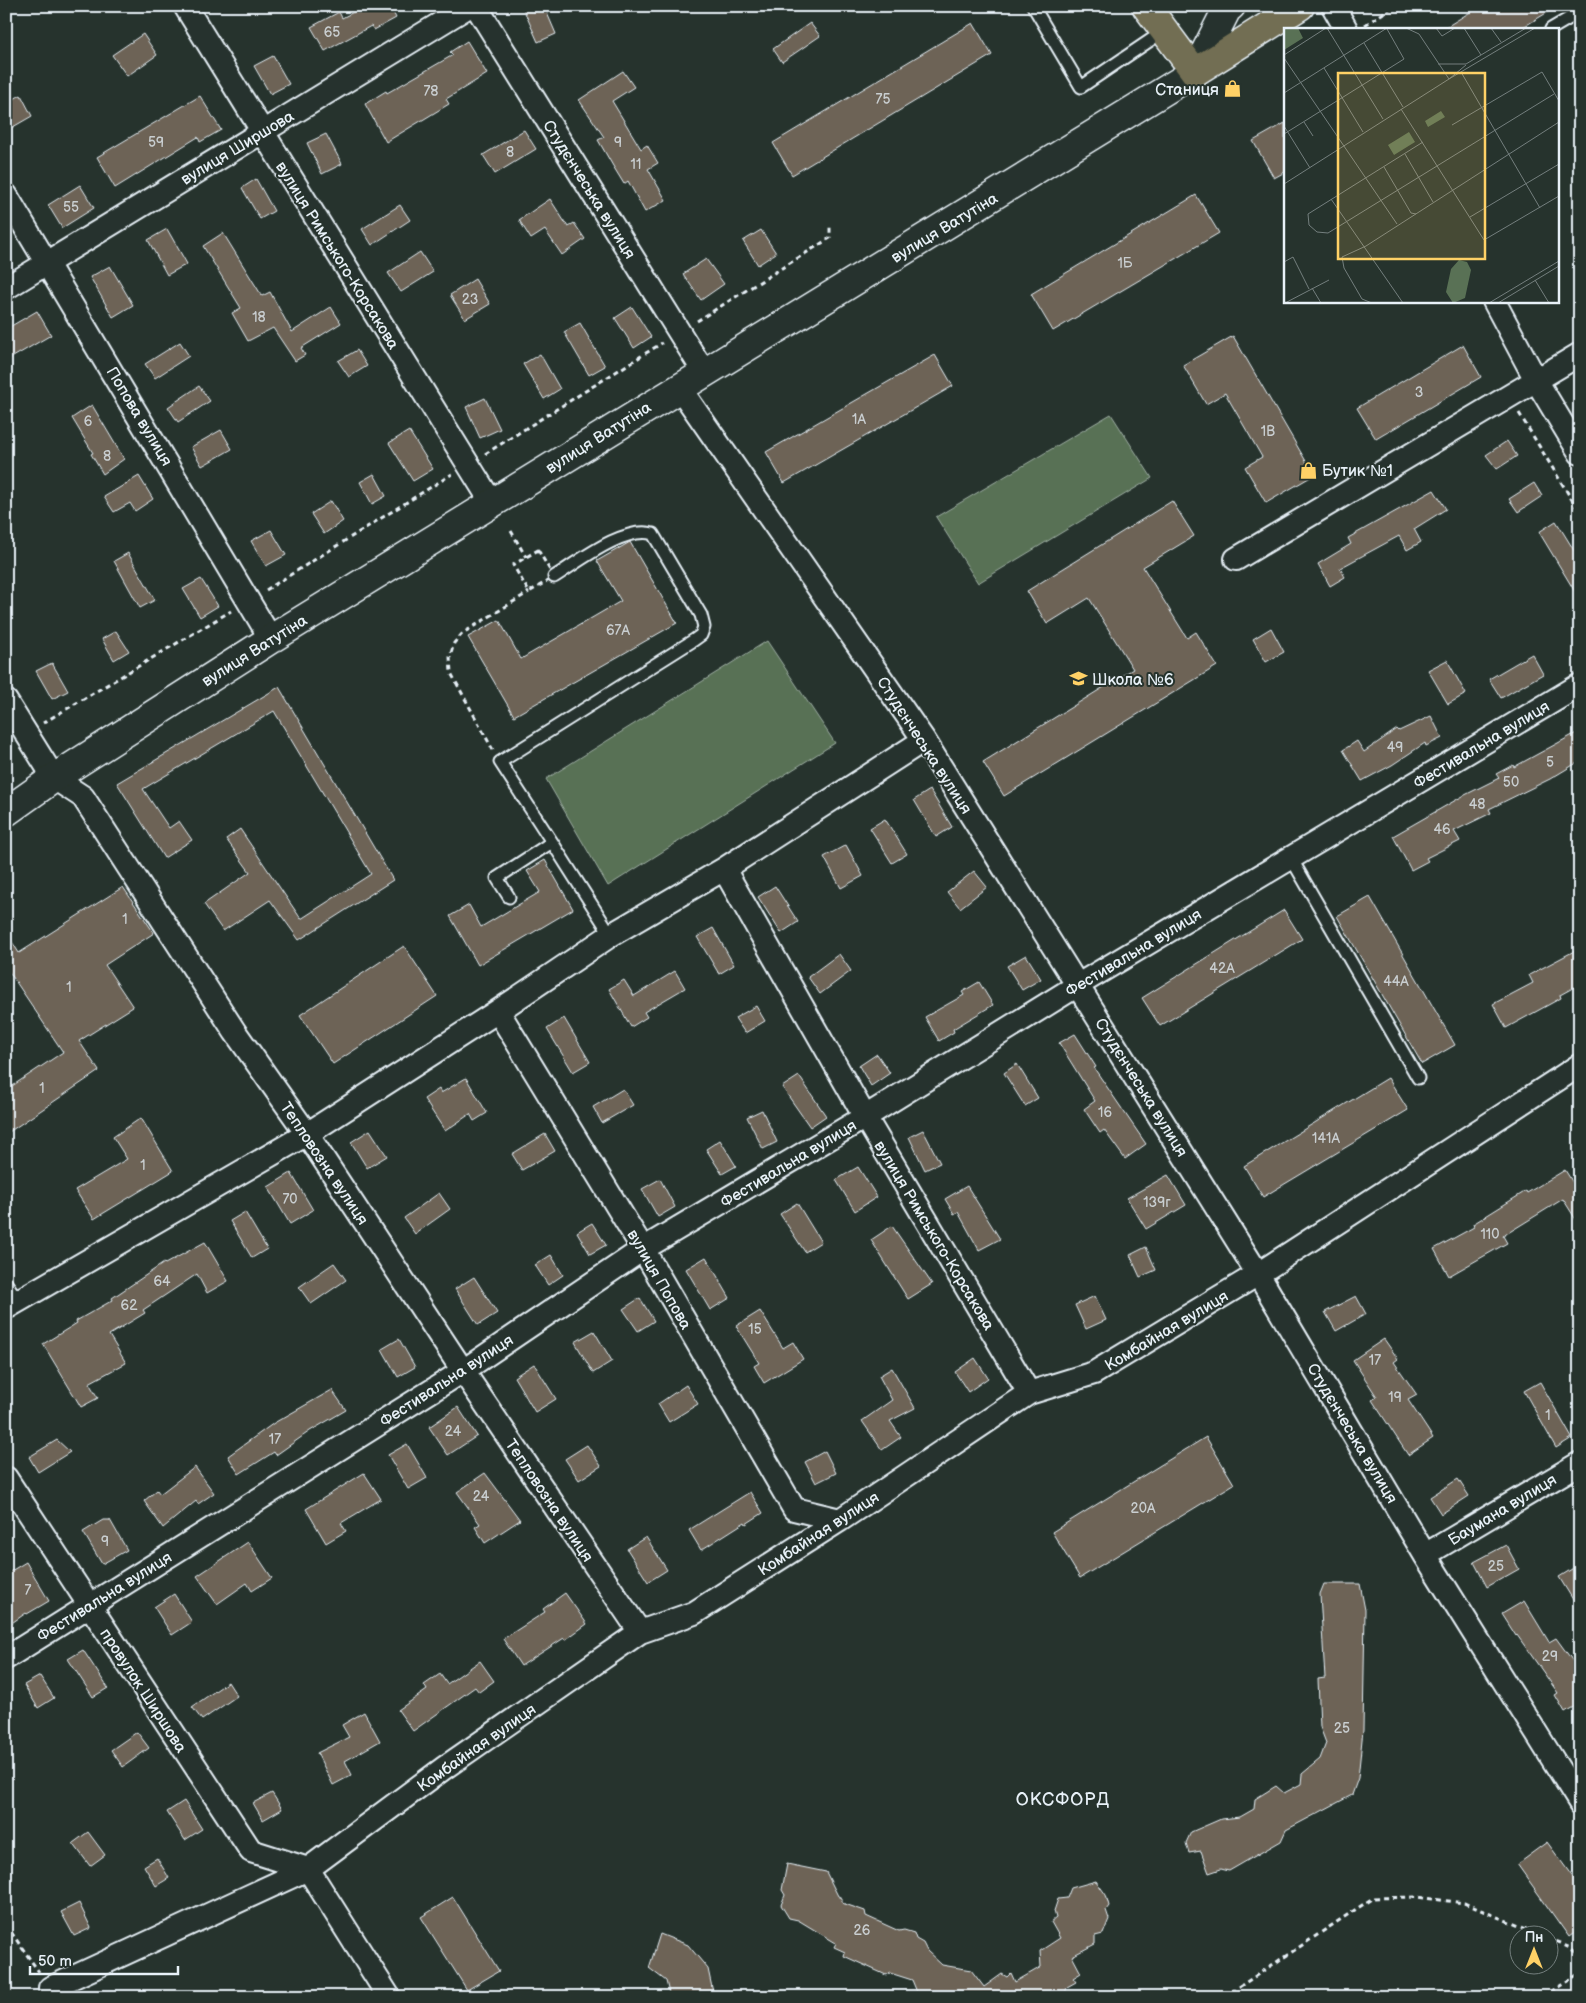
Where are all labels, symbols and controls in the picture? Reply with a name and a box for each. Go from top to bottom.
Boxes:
house number: 65 [324,24,340,41]
inset map [1284,28,1558,302]
shop icon: Станиця [1223,79,1243,99]
place label: Станиця [1155,81,1219,100]
house number: 78 [423,83,439,100]
house number: 75 [876,91,890,108]
street label: вулиця Ширшова [178,107,298,189]
street label: Студєнчеська вулиця [538,117,639,263]
house number: 59 [148,134,164,151]
house number: 9 [614,134,622,151]
house number: 8 [506,144,514,161]
house number: 11 [631,156,641,173]
street label: вулиця Римського-Корсакова [271,158,403,354]
street label: вулиця Ватутіна [888,189,1002,268]
house number: 55 [63,199,79,216]
house number: 1Б [1117,255,1133,272]
house number: 23 [462,291,478,308]
house number: 18 [252,309,266,326]
street label: Попова вулиця [102,364,176,470]
house number: 3 [1415,384,1423,401]
street label: вулиця Ватутіна [543,398,655,478]
house number: 1А [852,411,866,428]
house number: 6 [84,413,93,430]
house number: 1В [1261,423,1275,440]
house number: 8 [103,448,111,465]
shop icon: Бутик №1 [1298,460,1318,480]
place label: Бутик №1 [1322,462,1393,481]
street label: вулиця Ватутіна [199,611,311,691]
house number: 67А [606,622,630,639]
school or university icon: Школа №6 [1068,669,1088,689]
place label: Школа №6 [1092,671,1174,690]
street label: Студєнчеська вулиця [872,674,975,818]
street label: Фестивальна вулиця [1410,697,1553,793]
house number: 49 [1387,739,1403,756]
house number: 5 [1546,754,1554,771]
house number: 50 [1503,774,1519,791]
house number: 48 [1469,796,1485,813]
house number: 46 [1433,821,1451,838]
street label: Фестивальна вулиця [1062,905,1205,1001]
house number: 1 [122,911,128,928]
house number: 42А [1209,960,1235,977]
house number: 44А [1383,973,1409,990]
house number: 1 [66,979,72,996]
street label: Студєнчеська вулиця [1090,1015,1191,1161]
house number: 1 [39,1080,45,1097]
street label: Тепловозна вулиця [276,1099,372,1229]
house number: 16 [1098,1104,1112,1121]
street label: Фестивальна вулиця [717,1116,860,1212]
house number: 141А [1312,1130,1340,1147]
street label: вулиця Римського-Корсакова [869,1138,998,1334]
house number: 1 [140,1157,146,1174]
house number: 70 [282,1191,298,1208]
house number: 139г [1143,1194,1171,1211]
street label: вулиця Попова [622,1226,695,1334]
house number: 110 [1480,1226,1500,1243]
house number: 64 [153,1273,171,1290]
street label: Комбайная вулиця [1102,1287,1232,1376]
house number: 62 [121,1297,138,1314]
house number: 15 [748,1321,762,1338]
street label: Фестивальна вулиця [377,1331,517,1432]
house number: 17 [1369,1352,1381,1369]
street label: Студєнчеська вулиця [1302,1360,1401,1507]
house number: 19 [1388,1389,1402,1406]
house number: 1 [1545,1407,1551,1424]
house number: 24 [445,1423,462,1440]
house number: 17 [269,1431,281,1448]
street label: Тепловозна вулиця [501,1436,597,1566]
street label: Баумана вулиця [1445,1470,1560,1550]
house number: 24 [473,1488,490,1505]
street label: Комбайная вулиця [755,1488,883,1580]
house number: 20А [1131,1500,1156,1517]
house number: 9 [101,1533,109,1550]
street label: Фестивальна вулиця [34,1548,176,1646]
house number: 25 [1488,1558,1504,1575]
house number: 7 [25,1582,32,1599]
street label: провулок Ширшова [95,1625,190,1757]
house number: 29 [1542,1648,1558,1665]
street label: Комбайная вулиця [414,1700,540,1796]
house number: 25 [1334,1720,1350,1737]
district label: ОКСФОРД [1016,1789,1110,1810]
house number: 26 [854,1922,871,1939]
north arrow [1508,1926,1558,1976]
text: Пн [1525,1929,1543,1946]
scale bar [30,1943,178,1975]
text: 50 m [38,1952,72,1971]

